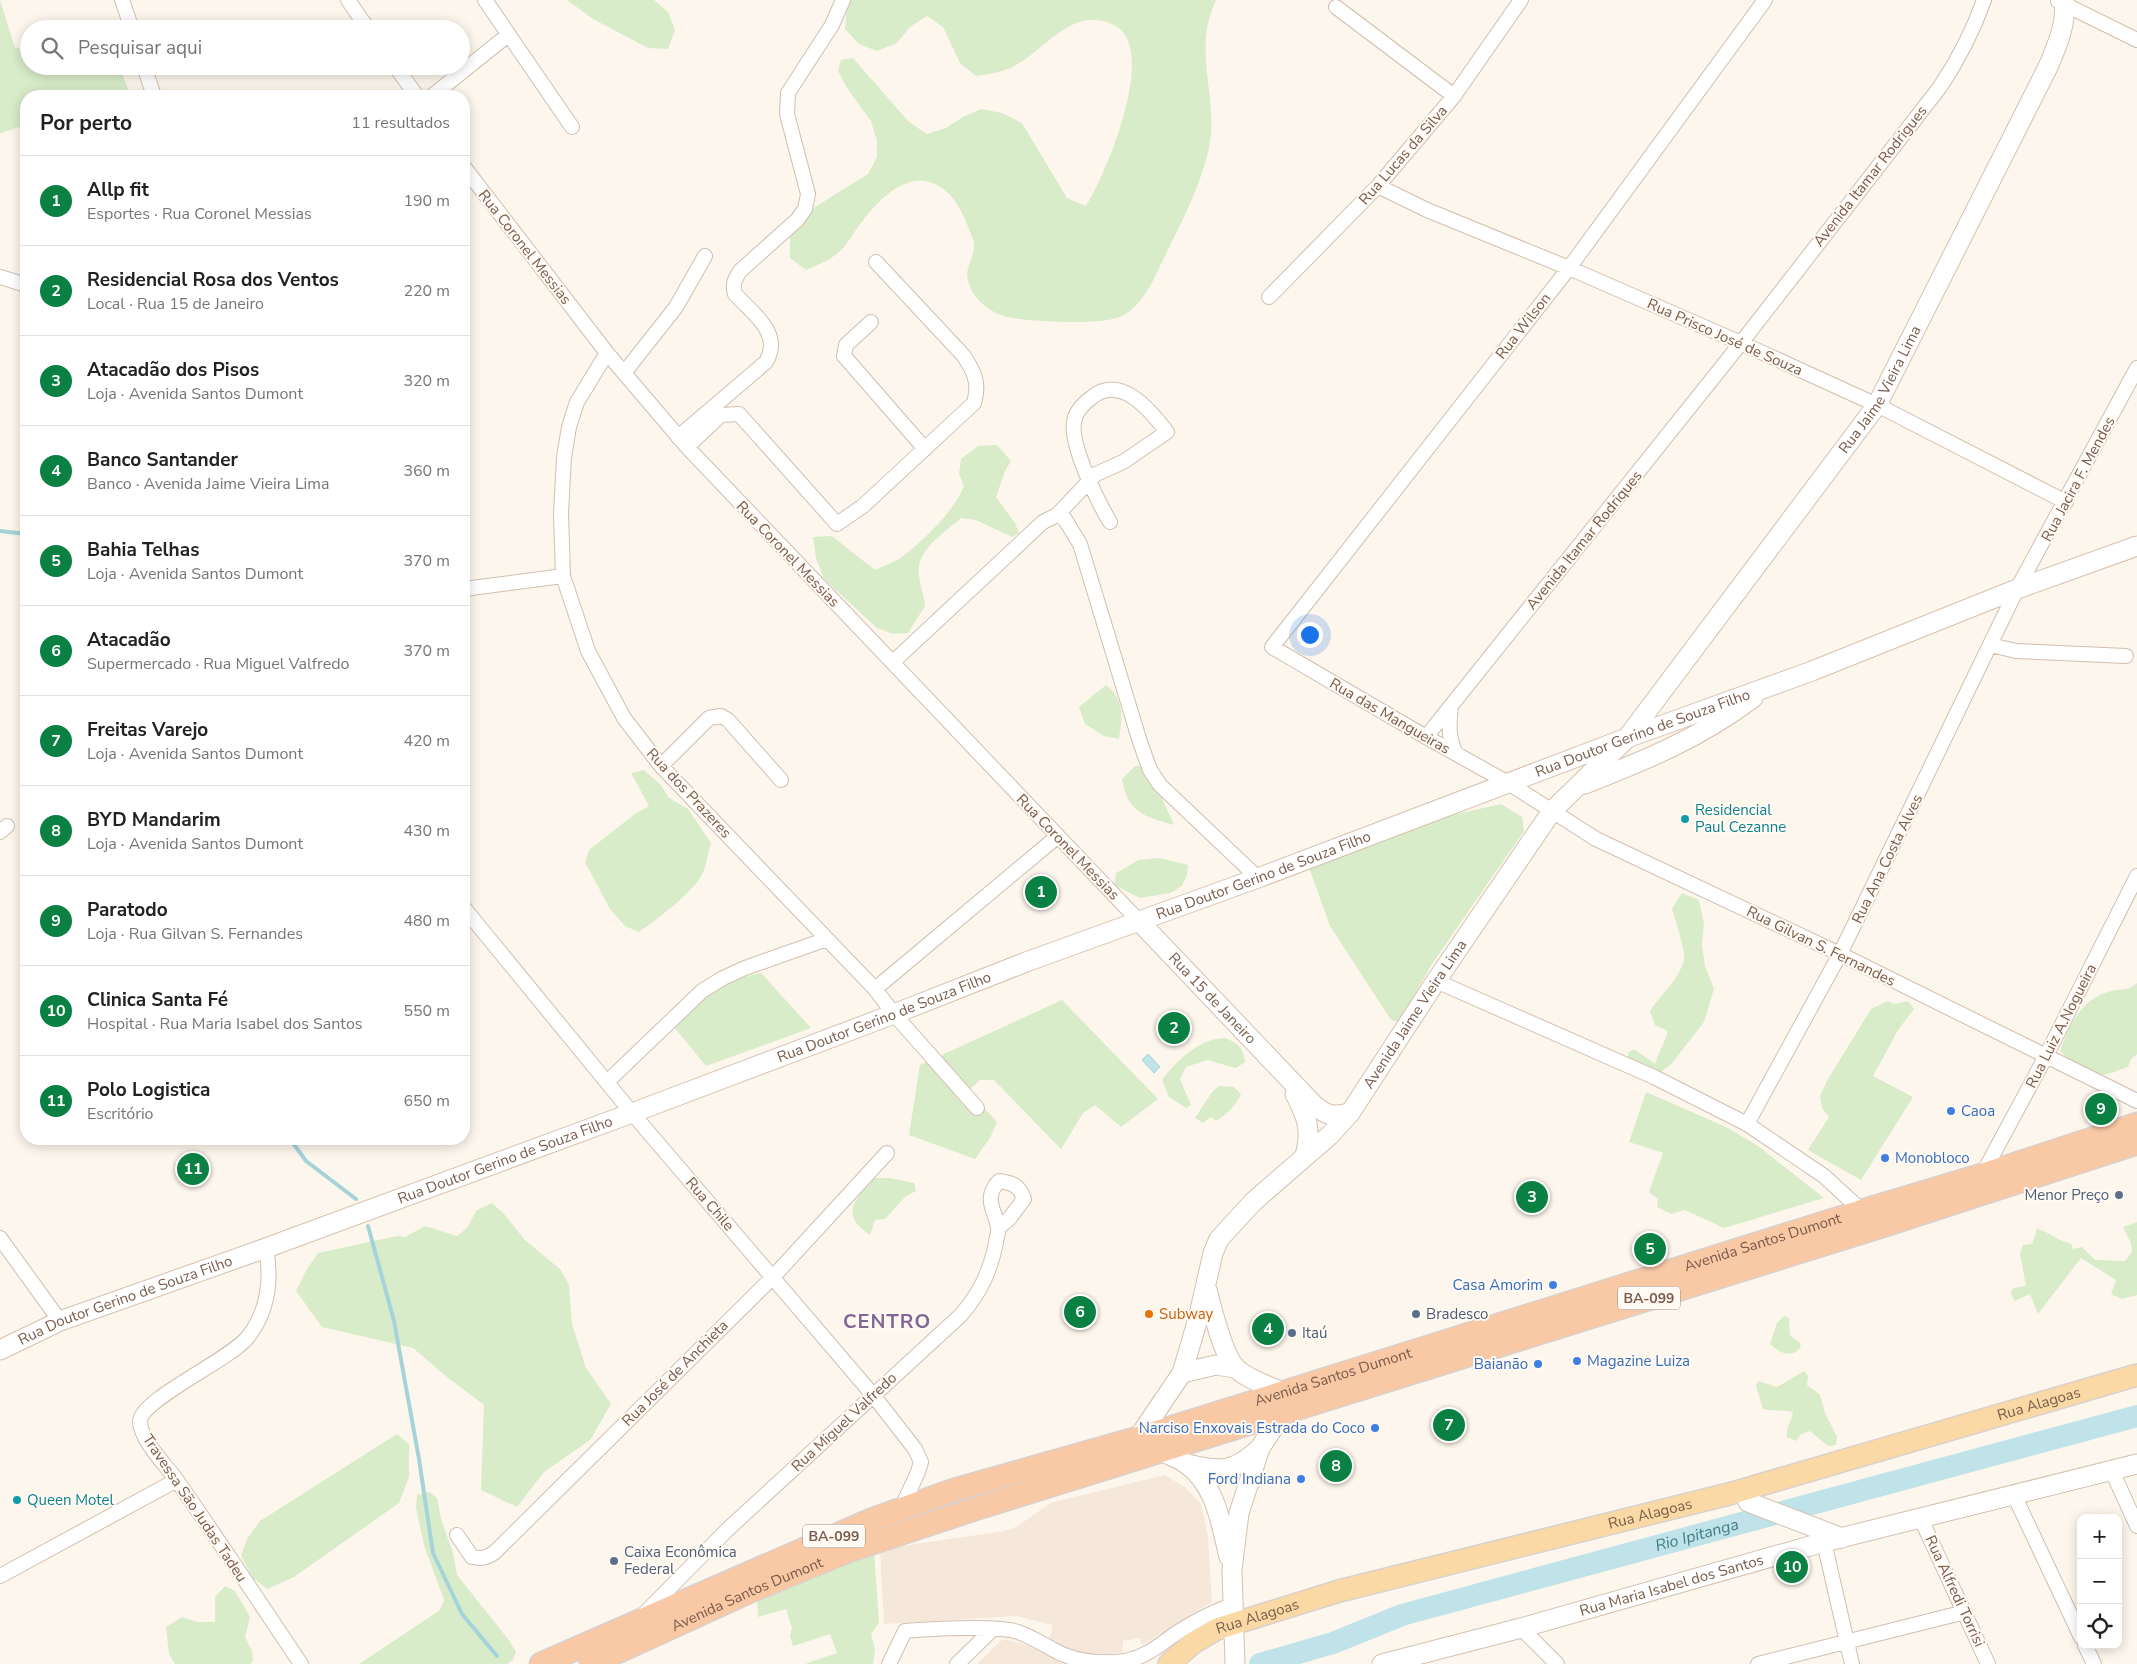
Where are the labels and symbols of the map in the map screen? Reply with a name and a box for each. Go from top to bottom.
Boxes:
street label: Rua Lucas da Silva [1354,101,1452,209]
street label: Avenida Itamar Rodrigues [1809,101,1931,251]
street label: Rua Coronel Messias [474,185,576,309]
street label: Rua Wilson [1491,289,1555,363]
street label: Rua Prisco José de Souza [1644,294,1806,380]
street label: Rua Jaime Vieira Lima [1834,322,1926,458]
street label: Rua Jacira F. Mendes [2037,413,2119,545]
street label: Avenida Itamar Rodriques [1522,466,1646,614]
street label: Rua Coronel Messias [732,497,844,611]
your location [1297,622,1323,648]
street label: Rua das Mangueiras [1326,673,1454,759]
street label: Rua Doutor Gerino de Souza Filho [1532,684,1753,782]
street label: Rua dos Prazeres [642,744,736,842]
street label: Rua Coronel Messias [1012,790,1124,904]
street label: Rua Ana Costa Alves [1847,791,1927,927]
place label: Residencial Paul Cezanne [1695,800,1786,837]
marker: Residencial Paul Cezanne [1679,813,1691,825]
street label: Rua Doutor Gerino de Souza Filho [1153,826,1374,924]
pin: 1 [1025,873,1057,911]
street label: Rua Gilvan S. Fernandes [1743,901,1899,991]
street label: Avenida Jaime Vieira Lima [1359,936,1471,1093]
street label: Rua 15 de Janeiro [1164,948,1261,1048]
street label: Rua Luiz A.Nogueira [2021,960,2101,1092]
street label: Rua Doutor Gerino de Souza Filho [774,967,994,1067]
pin: 2 [1158,1009,1190,1047]
pin: 9 [2085,1090,2117,1128]
place label: Caoa [1961,1101,1995,1121]
marker: Caoa [1945,1105,1957,1117]
street label: Rua Doutor Gerino de Souza Filho [395,1111,615,1209]
place label: Monobloco [1895,1148,1970,1168]
pin: 11 [177,1150,209,1188]
marker: Monobloco [1879,1152,1891,1164]
street label: Rua Chile [681,1173,739,1235]
pin: 3 [1516,1178,1548,1216]
place label: Menor Preço [2024,1185,2109,1205]
marker: Menor Preço [2113,1189,2125,1201]
street label: Avenida Santos Dumont [1681,1208,1844,1276]
pin: 5 [1634,1230,1666,1268]
street label: Rua Doutor Gerino de Souza Filho [15,1251,235,1350]
place label: Casa Amorim [1452,1275,1543,1295]
marker: Casa Amorim [1547,1279,1559,1291]
road number: BA-099 [1618,1286,1680,1310]
pin: 6 [1064,1293,1096,1331]
place label: Subway [1159,1304,1214,1324]
place label: Bradesco [1426,1304,1488,1324]
district label: CENTRO [843,1308,931,1335]
marker: Subway [1143,1308,1155,1320]
marker: Bradesco [1410,1308,1422,1320]
pin: 4 [1252,1310,1284,1348]
street label: Rua José de Anchieta [617,1315,733,1431]
place label: Itaú [1302,1323,1327,1343]
marker: Itaú [1286,1327,1298,1339]
street label: Avenida Santos Dumont [1252,1343,1415,1411]
place label: Magazine Luiza [1587,1351,1690,1371]
place label: Baianão [1474,1354,1528,1374]
marker: Magazine Luiza [1571,1355,1583,1367]
marker: Baianão [1532,1358,1544,1370]
street label: Rua Miguel Valfredo [787,1368,901,1476]
street label: Rua Alagoas [1995,1382,2083,1425]
pin: 7 [1433,1406,1465,1444]
place label: Narciso Enxovais Estrada do Coco [1139,1418,1365,1438]
marker: Narciso Enxovais Estrada do Coco [1369,1422,1381,1434]
street label: Travessa São Judas Tadeu [138,1430,252,1586]
pin: 8 [1320,1447,1352,1485]
place label: Ford Indiana [1208,1469,1291,1489]
marker: Ford Indiana [1295,1473,1307,1485]
place label: Queen Motel [27,1490,115,1510]
marker: Queen Motel [11,1494,23,1506]
street label: Rua Alagoas [1606,1494,1694,1534]
water label: Rio Ipitanga [1653,1513,1741,1557]
road number: BA-099 [803,1524,865,1548]
street label: Rua Alfredi Torrisi [1920,1532,1990,1650]
place label: Caixa Econômica Federal [624,1542,737,1579]
pin: 10 [1776,1548,1808,1586]
street label: Rua Maria Isabel dos Santos [1577,1550,1766,1621]
street label: Avenida Santos Dumont [668,1552,827,1636]
marker: Caixa Econômica Federal [608,1555,620,1567]
street label: Rua Alagoas [1213,1594,1301,1639]

